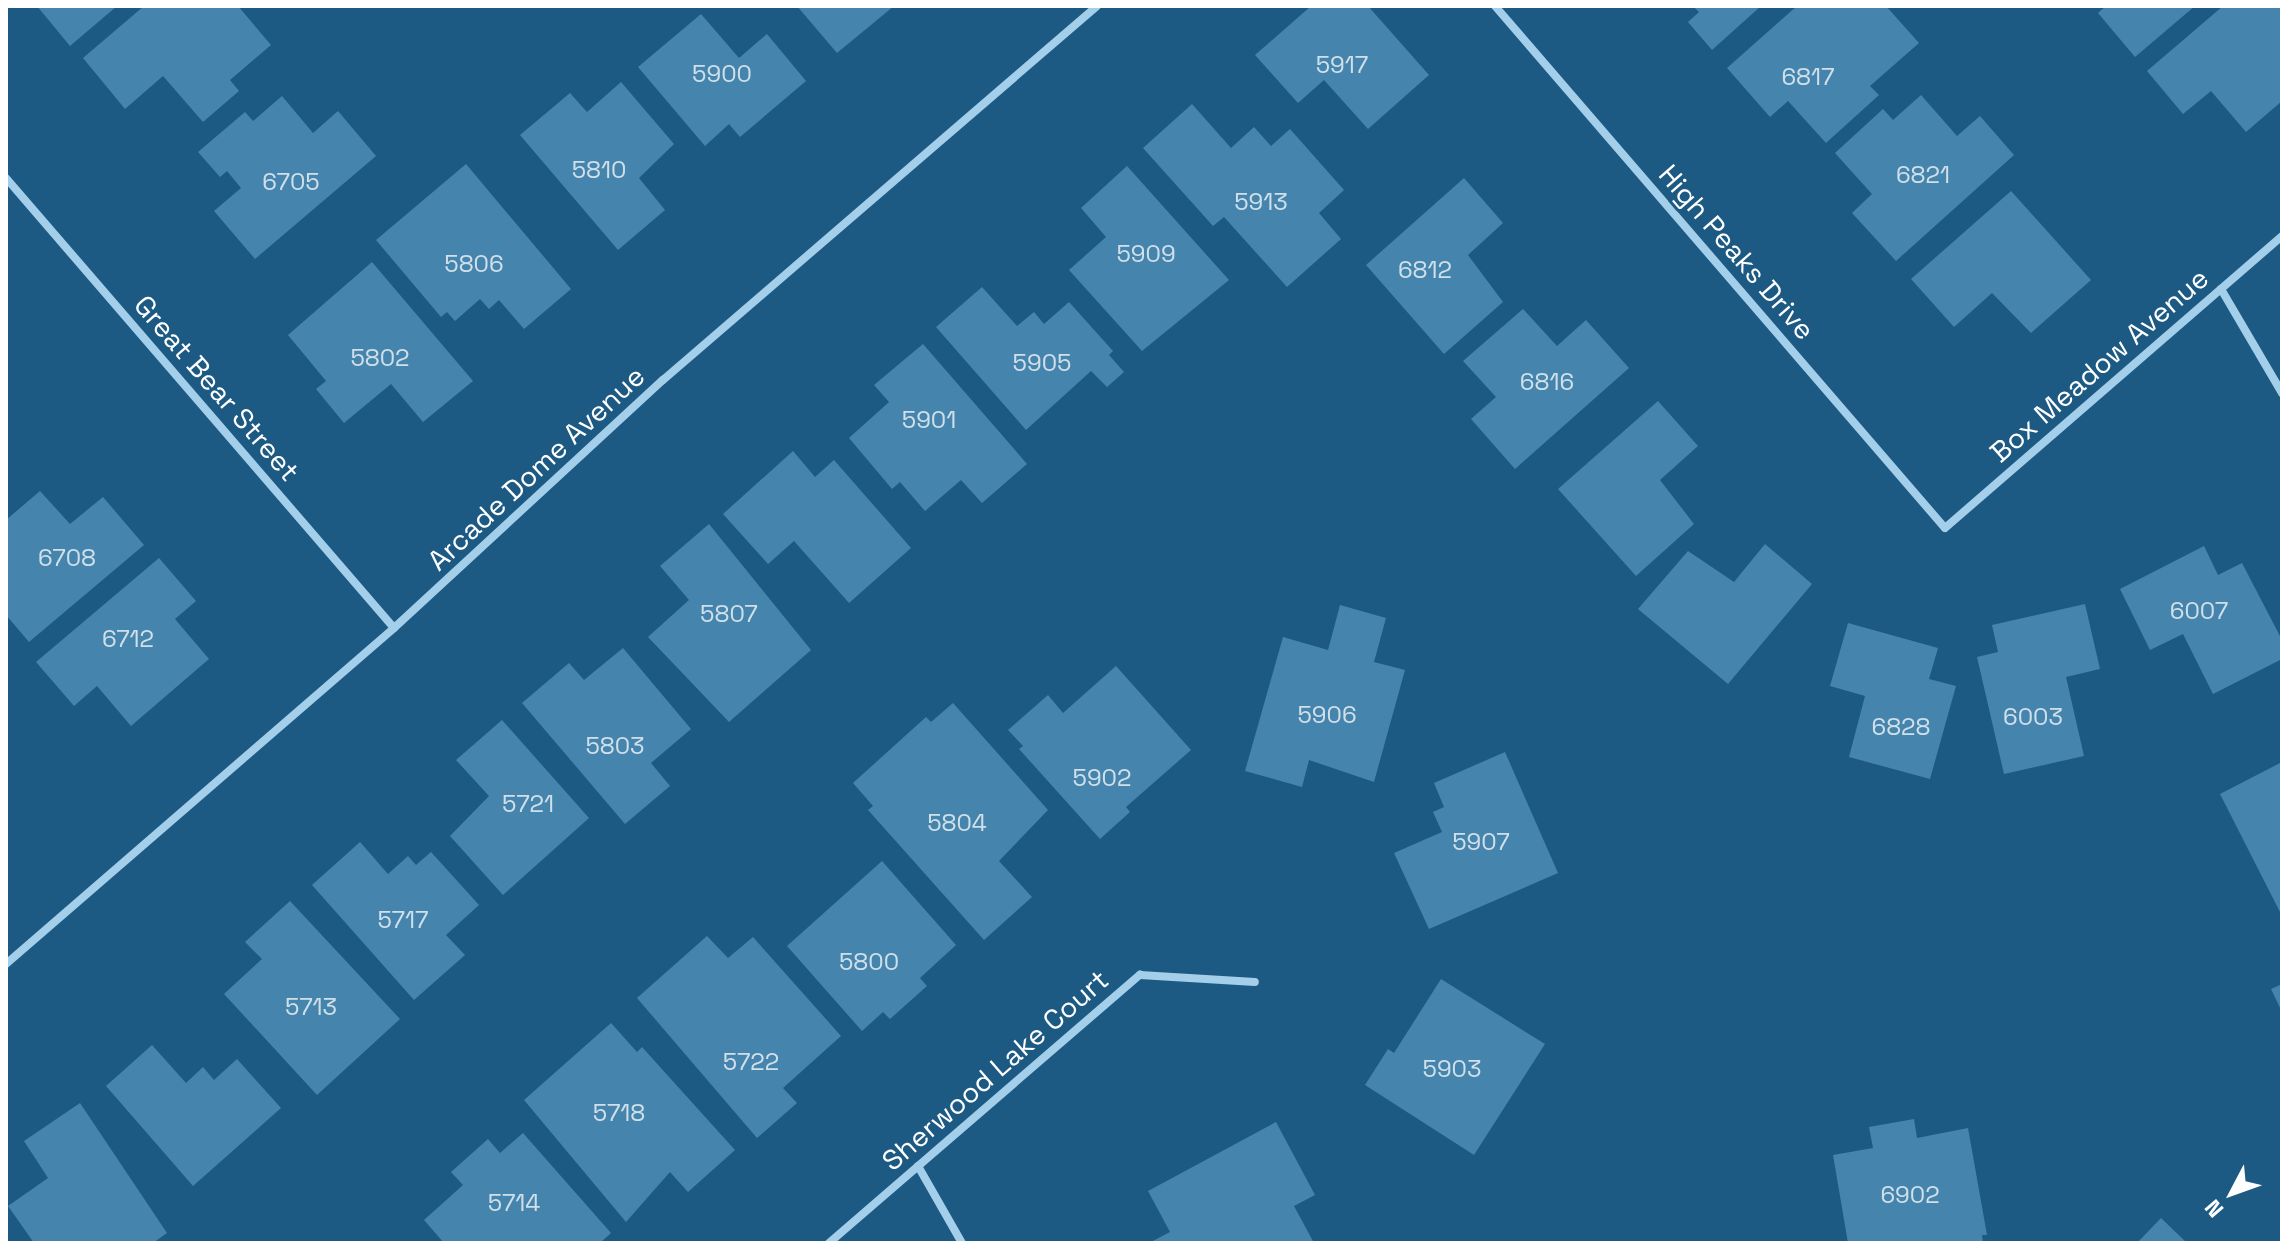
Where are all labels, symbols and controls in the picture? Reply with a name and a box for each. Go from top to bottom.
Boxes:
house number: 5917 [1316,51,1368,79]
house number: 5900 [692,60,752,88]
house number: 6817 [1781,63,1835,91]
house number: 5810 [572,156,626,184]
street label: High Peaks Drive [1652,158,1822,346]
house number: 6821 [1896,161,1950,189]
house number: 6705 [262,168,320,196]
house number: 5913 [1234,188,1288,216]
house number: 5909 [1116,240,1176,268]
house number: 5806 [444,250,504,278]
house number: 6812 [1398,256,1452,284]
street label: Box Meadow Avenue [1983,261,2215,469]
street label: Great Bear Street [127,288,307,488]
house number: 5802 [350,344,410,372]
house number: 5905 [1013,349,1071,377]
street label: Arcade Dome Avenue [420,359,652,577]
house number: 6816 [1520,368,1574,396]
house number: 5901 [902,406,956,434]
house number: 6708 [38,544,96,572]
house number: 6007 [2170,597,2228,625]
house number: 5807 [700,600,758,628]
house number: 6712 [102,625,154,653]
house number: 5906 [1297,701,1357,729]
house number: 6003 [2003,703,2063,731]
house number: 6828 [1871,713,1931,741]
house number: 5803 [585,732,645,760]
house number: 5902 [1073,764,1131,792]
house number: 5721 [502,790,554,818]
house number: 5804 [927,809,987,837]
house number: 5907 [1452,828,1510,856]
house number: 5717 [378,906,428,934]
house number: 5800 [839,948,899,976]
street label: Sherwood Lake Court [875,963,1115,1177]
house number: 5713 [285,993,337,1021]
house number: 5722 [723,1048,779,1076]
house number: 5903 [1423,1055,1481,1083]
house number: 5718 [593,1099,645,1127]
north arrow [2192,1153,2272,1233]
house number: 6902 [1880,1181,1940,1209]
house number: 5714 [488,1189,540,1217]
text: N [2198,1194,2229,1223]

